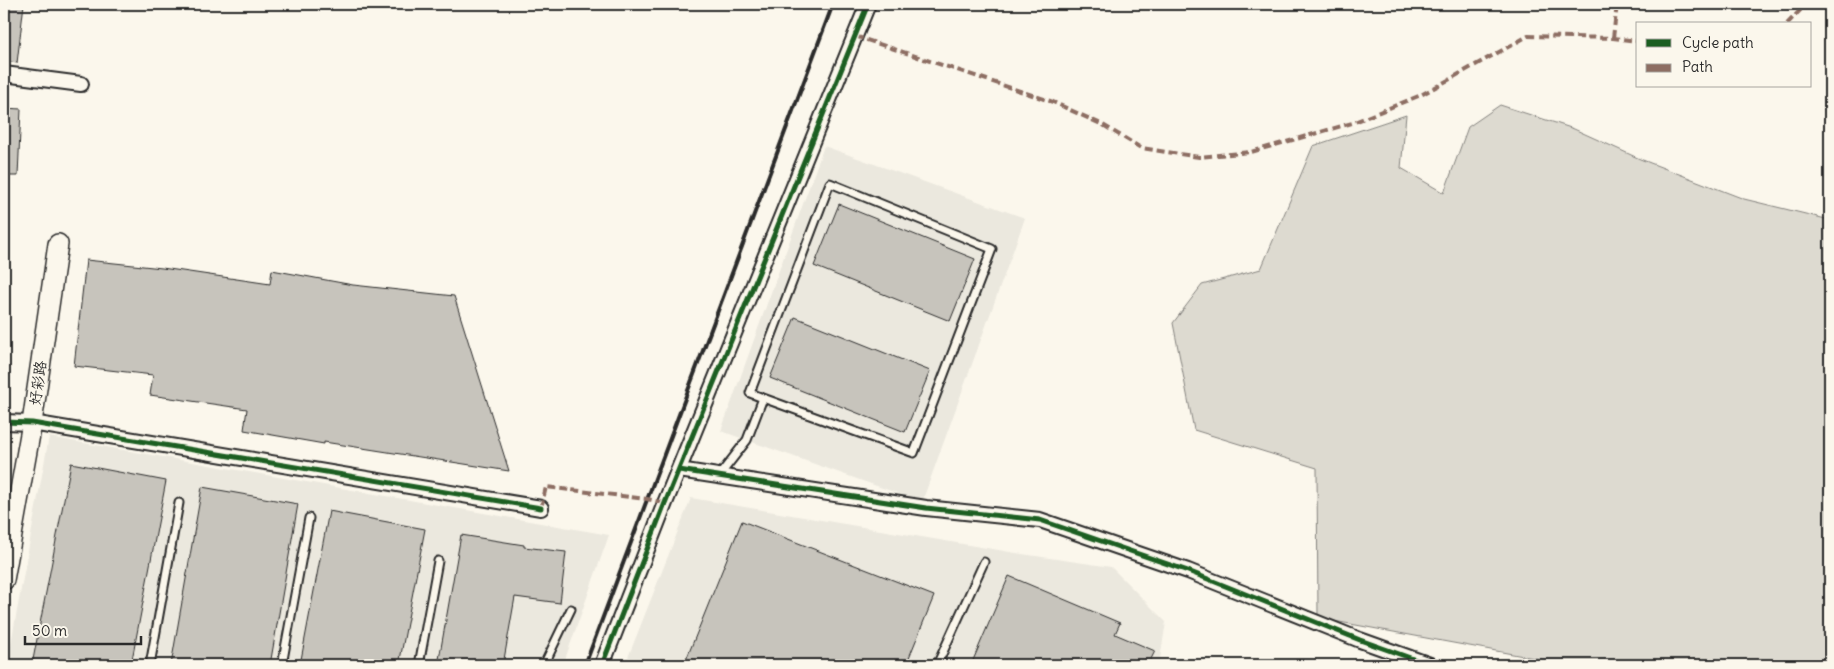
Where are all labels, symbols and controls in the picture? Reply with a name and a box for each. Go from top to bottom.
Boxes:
legend [1636,22,1812,88]
text: Cycle path [1682,33,1754,52]
text: Path [1682,57,1713,76]
street label: 好彩路 [25,359,50,407]
scale bar [25,614,141,646]
text: 50 m [32,621,67,640]

